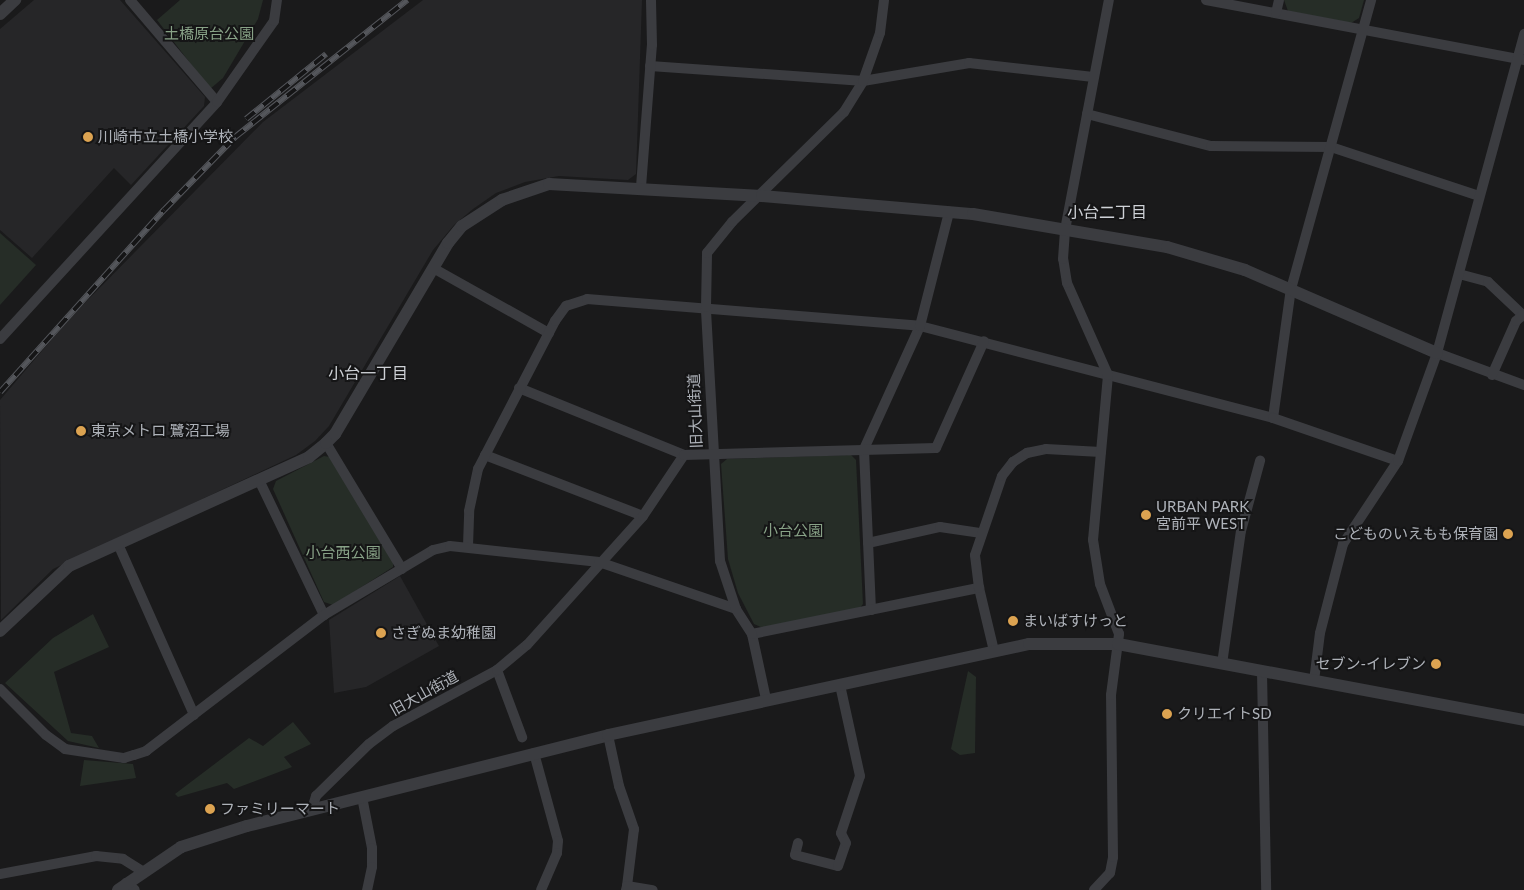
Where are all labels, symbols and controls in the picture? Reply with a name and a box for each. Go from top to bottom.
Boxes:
park label: 土橋原台公園 [164,25,254,43]
place label: 川崎市立土橋小学校 [98,128,233,146]
marker: 川崎市立土橋小学校 [82,131,94,143]
district label: 小台二丁目 [1067,202,1147,222]
district label: 小台一丁目 [328,363,408,383]
street label: 旧大山街道 [685,373,705,449]
place label: 東京メトロ 鷺沼工場 [91,422,230,440]
marker: 東京メトロ 鷺沼工場 [75,425,87,437]
place label: URBAN PARK 宮前平 WEST [1156,497,1249,532]
marker: URBAN PARK 宮前平 WEST [1140,509,1152,521]
park label: 小台公園 [763,522,823,540]
place label: こどものいえもも保育園 [1333,525,1498,543]
marker: こどものいえもも保育園 [1502,528,1514,540]
park label: 小台西公園 [306,544,380,562]
place label: まいばすけっと [1023,612,1128,630]
marker: まいばすけっと [1007,615,1019,627]
place label: さぎぬま幼稚園 [391,624,496,642]
marker: さぎぬま幼稚園 [375,627,387,639]
place label: セブン-イレブン [1315,655,1426,673]
marker: セブン-イレブン [1430,658,1442,670]
street label: 旧大山街道 [387,667,461,719]
place label: クリエイトSD [1177,705,1272,723]
marker: クリエイトSD [1161,708,1173,720]
place label: ファミリーマート [220,800,340,818]
marker: ファミリーマート [204,803,216,815]

